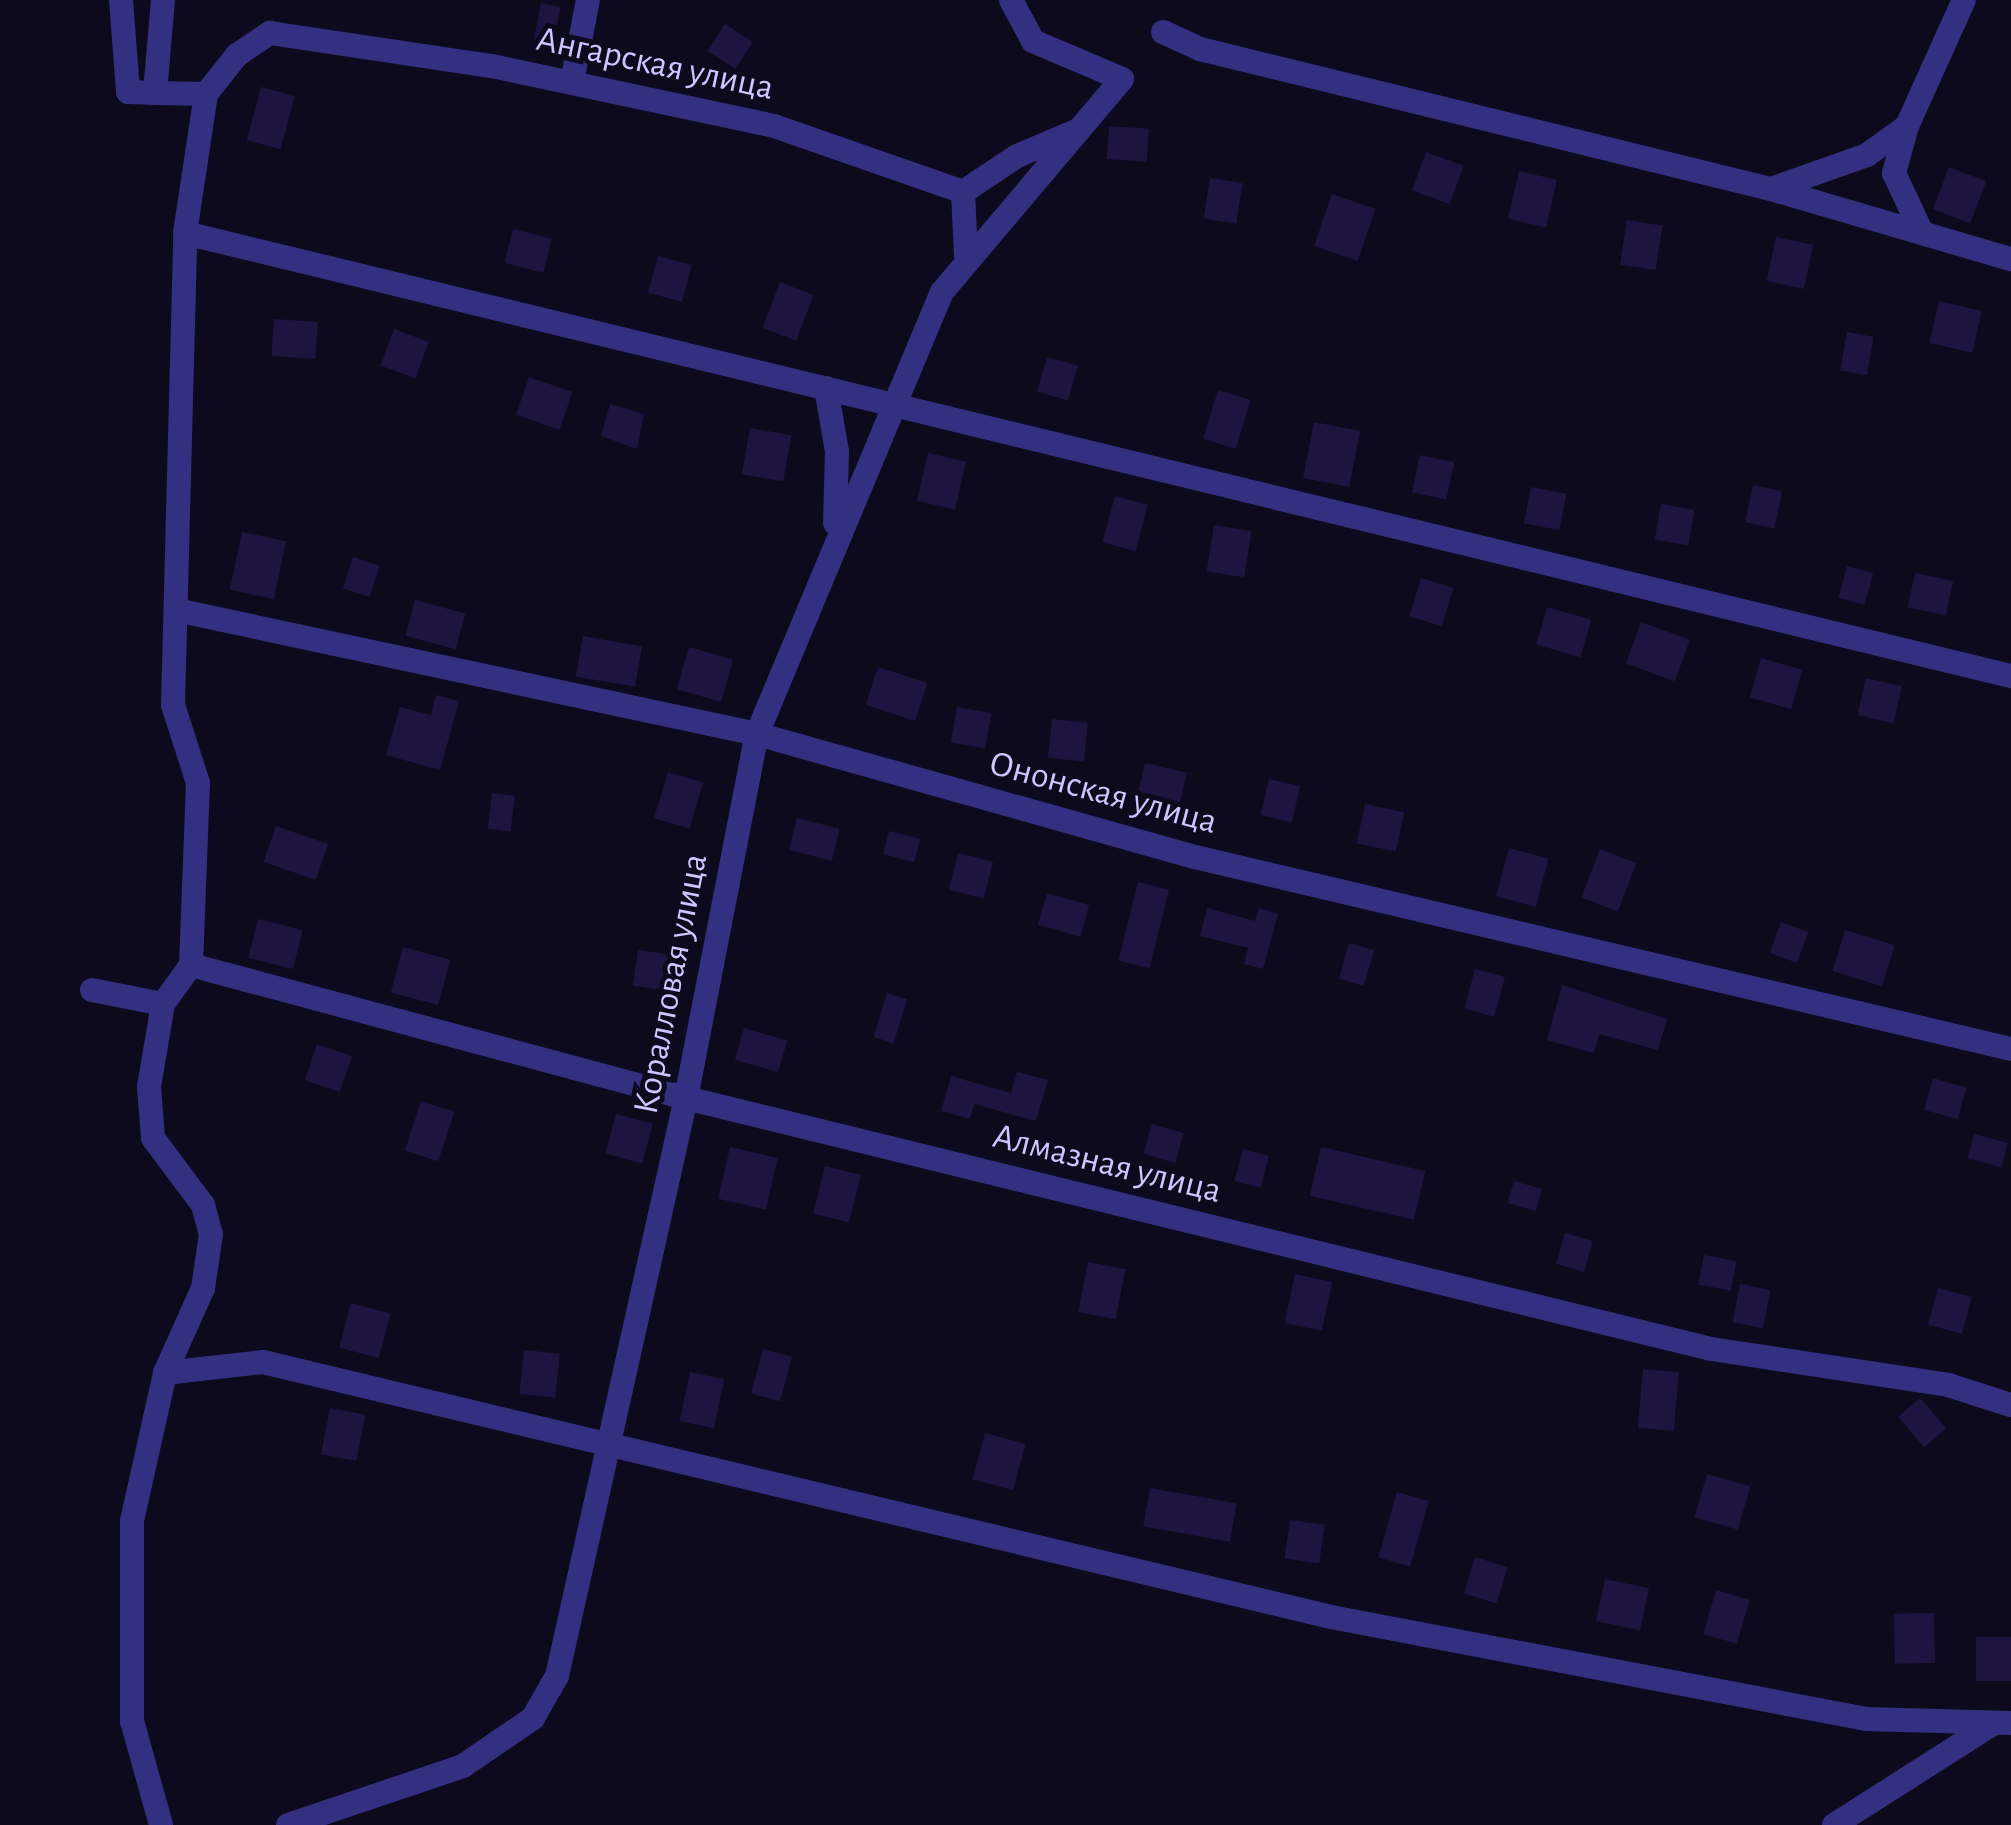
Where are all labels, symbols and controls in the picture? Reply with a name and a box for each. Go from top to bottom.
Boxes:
street label: Ангарская улица [532,18,778,110]
street label: Ононская улица [984,742,1222,844]
street label: Коралловая улица [625,850,717,1118]
street label: Алмазная улица [988,1115,1226,1213]

